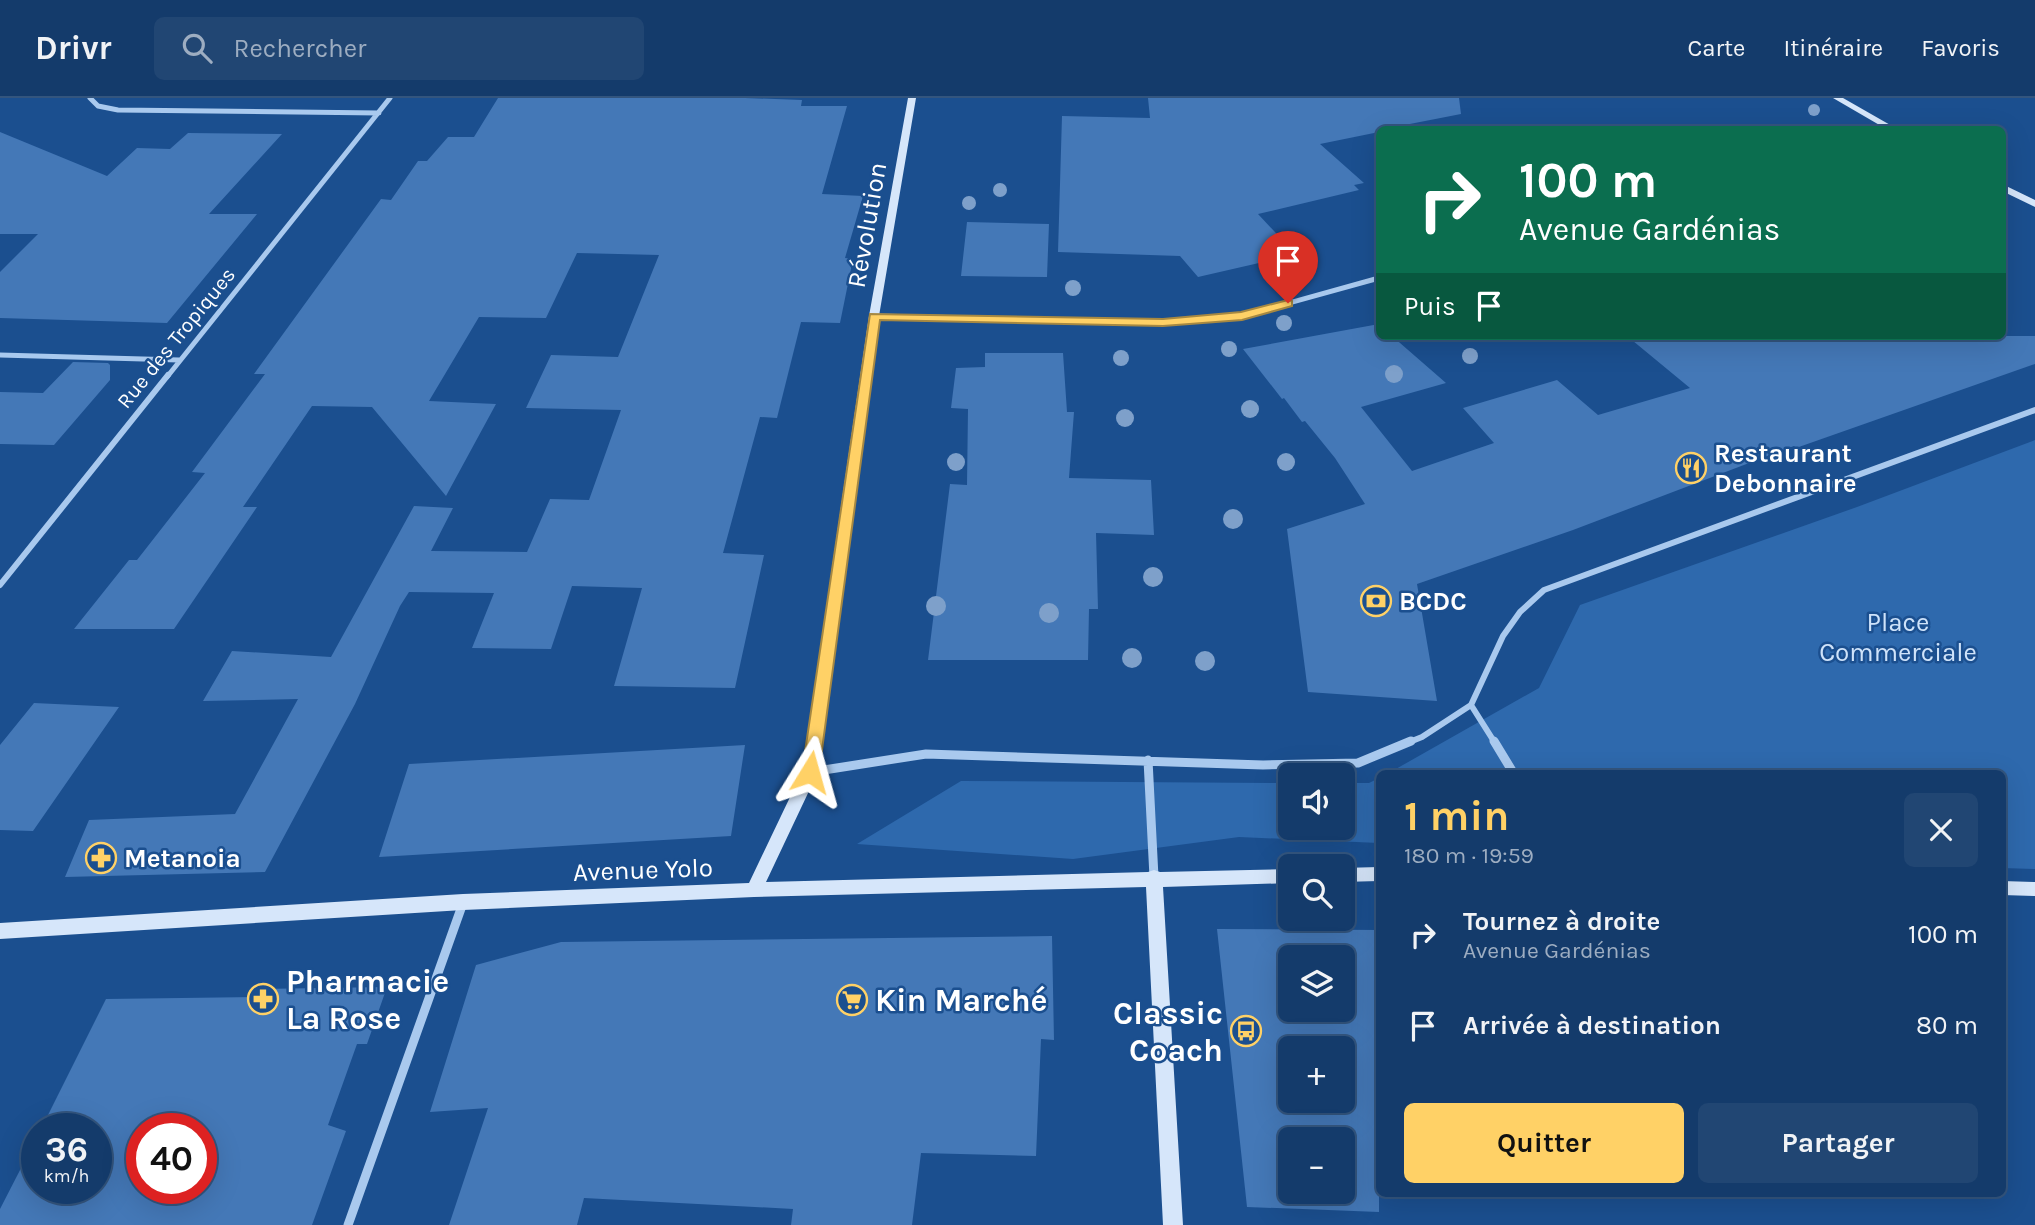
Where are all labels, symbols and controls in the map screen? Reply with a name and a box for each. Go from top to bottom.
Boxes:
search box [154,17,644,80]
text: Drivr [35,29,112,67]
icon: search [178,29,216,67]
text: Rechercher [234,33,367,64]
text: Carte [1687,34,1745,62]
text: Itinéraire [1783,34,1883,62]
text: Favoris [1921,34,2000,62]
text: 100 m [1519,152,1657,209]
icon: right [1404,154,1495,245]
street label: Révolution [841,160,893,290]
text: Avenue Gardénias [1519,211,1780,248]
pin [1258,231,1318,303]
icon: arrive [1269,242,1307,280]
street label: Rue des Tropiques [112,263,240,413]
icon: arrive [1470,287,1508,325]
text: Puis [1404,291,1456,322]
place label: Restaurant Debonnaire [1714,438,1856,499]
restaurant icon: Restaurant Debonnaire [1674,451,1708,485]
bank icon: BCDC [1359,584,1393,618]
place label: BCDC [1399,586,1467,617]
park label: Place Commerciale [1819,607,1977,668]
position arrow [773,735,847,809]
map controls [1278,763,1355,1204]
button: sound [1278,763,1355,840]
text: 1 min [1404,791,1509,841]
button: close [1904,793,1978,867]
pharmacy icon: Metanoia [84,841,118,875]
text: 180 m · 19:59 [1404,842,1534,869]
place label: Metanoia [124,843,241,874]
street label: Avenue Yolo [572,852,714,888]
button: search [1278,854,1355,931]
text: Tournez à droite [1463,906,1660,937]
icon: right [1404,916,1442,954]
text: 100 m [1908,919,1978,950]
text: Avenue Gardénias [1463,937,1651,964]
button: layers [1278,945,1355,1022]
place label: Pharmacie La Rose [286,963,449,1037]
pharmacy icon: Pharmacie La Rose [246,982,280,1016]
place label: Kin Marché [875,982,1048,1019]
supermarket icon: Kin Marché [835,983,869,1017]
place label: Classic Coach [1113,995,1223,1069]
icon: arrive [1404,1007,1442,1045]
text: Arrivée à destination [1463,1010,1721,1041]
text: 80 m [1916,1010,1978,1041]
bus stop icon: Classic Coach [1229,1014,1263,1048]
button: + [1278,1036,1355,1113]
button: Quitter [1404,1103,1684,1183]
button: Partager [1698,1103,1978,1183]
speed limit sign: 40 [126,1113,217,1204]
button: − [1278,1127,1355,1204]
text: 36 [45,1129,88,1170]
text: km/h [44,1165,89,1187]

